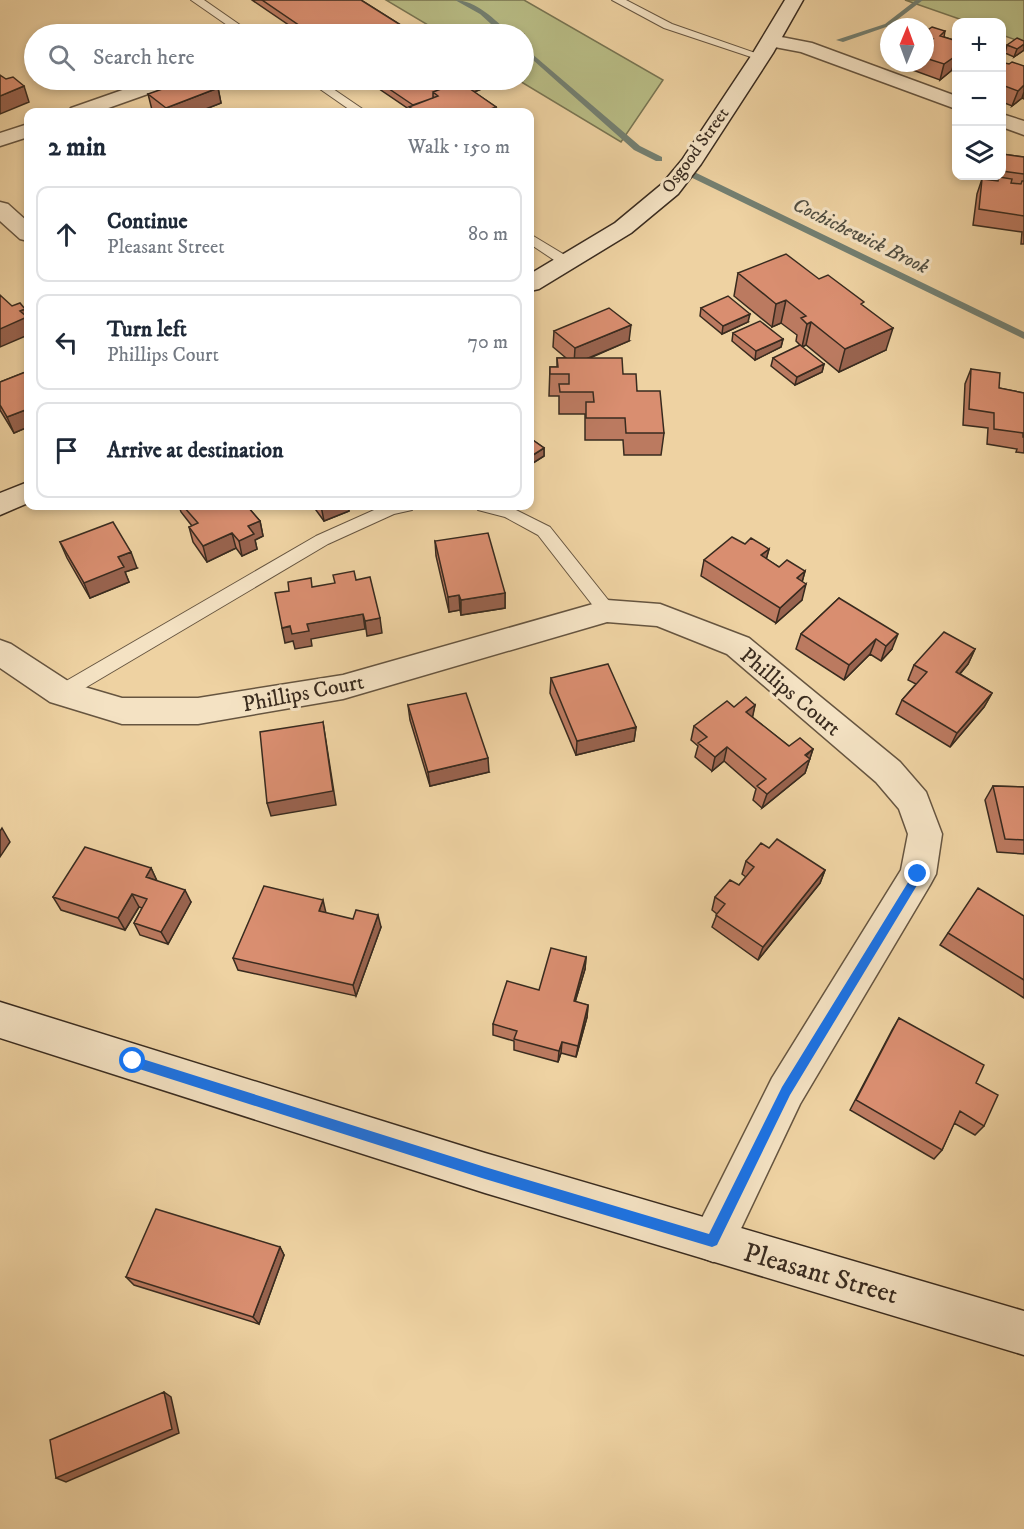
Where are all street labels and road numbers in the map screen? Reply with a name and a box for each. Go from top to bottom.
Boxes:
street label: Osgood Street [657,103,734,198]
street label: Phillips Court [734,642,846,742]
street label: Phillips Court [240,668,366,718]
street label: Pleasant Street [740,1236,902,1312]

